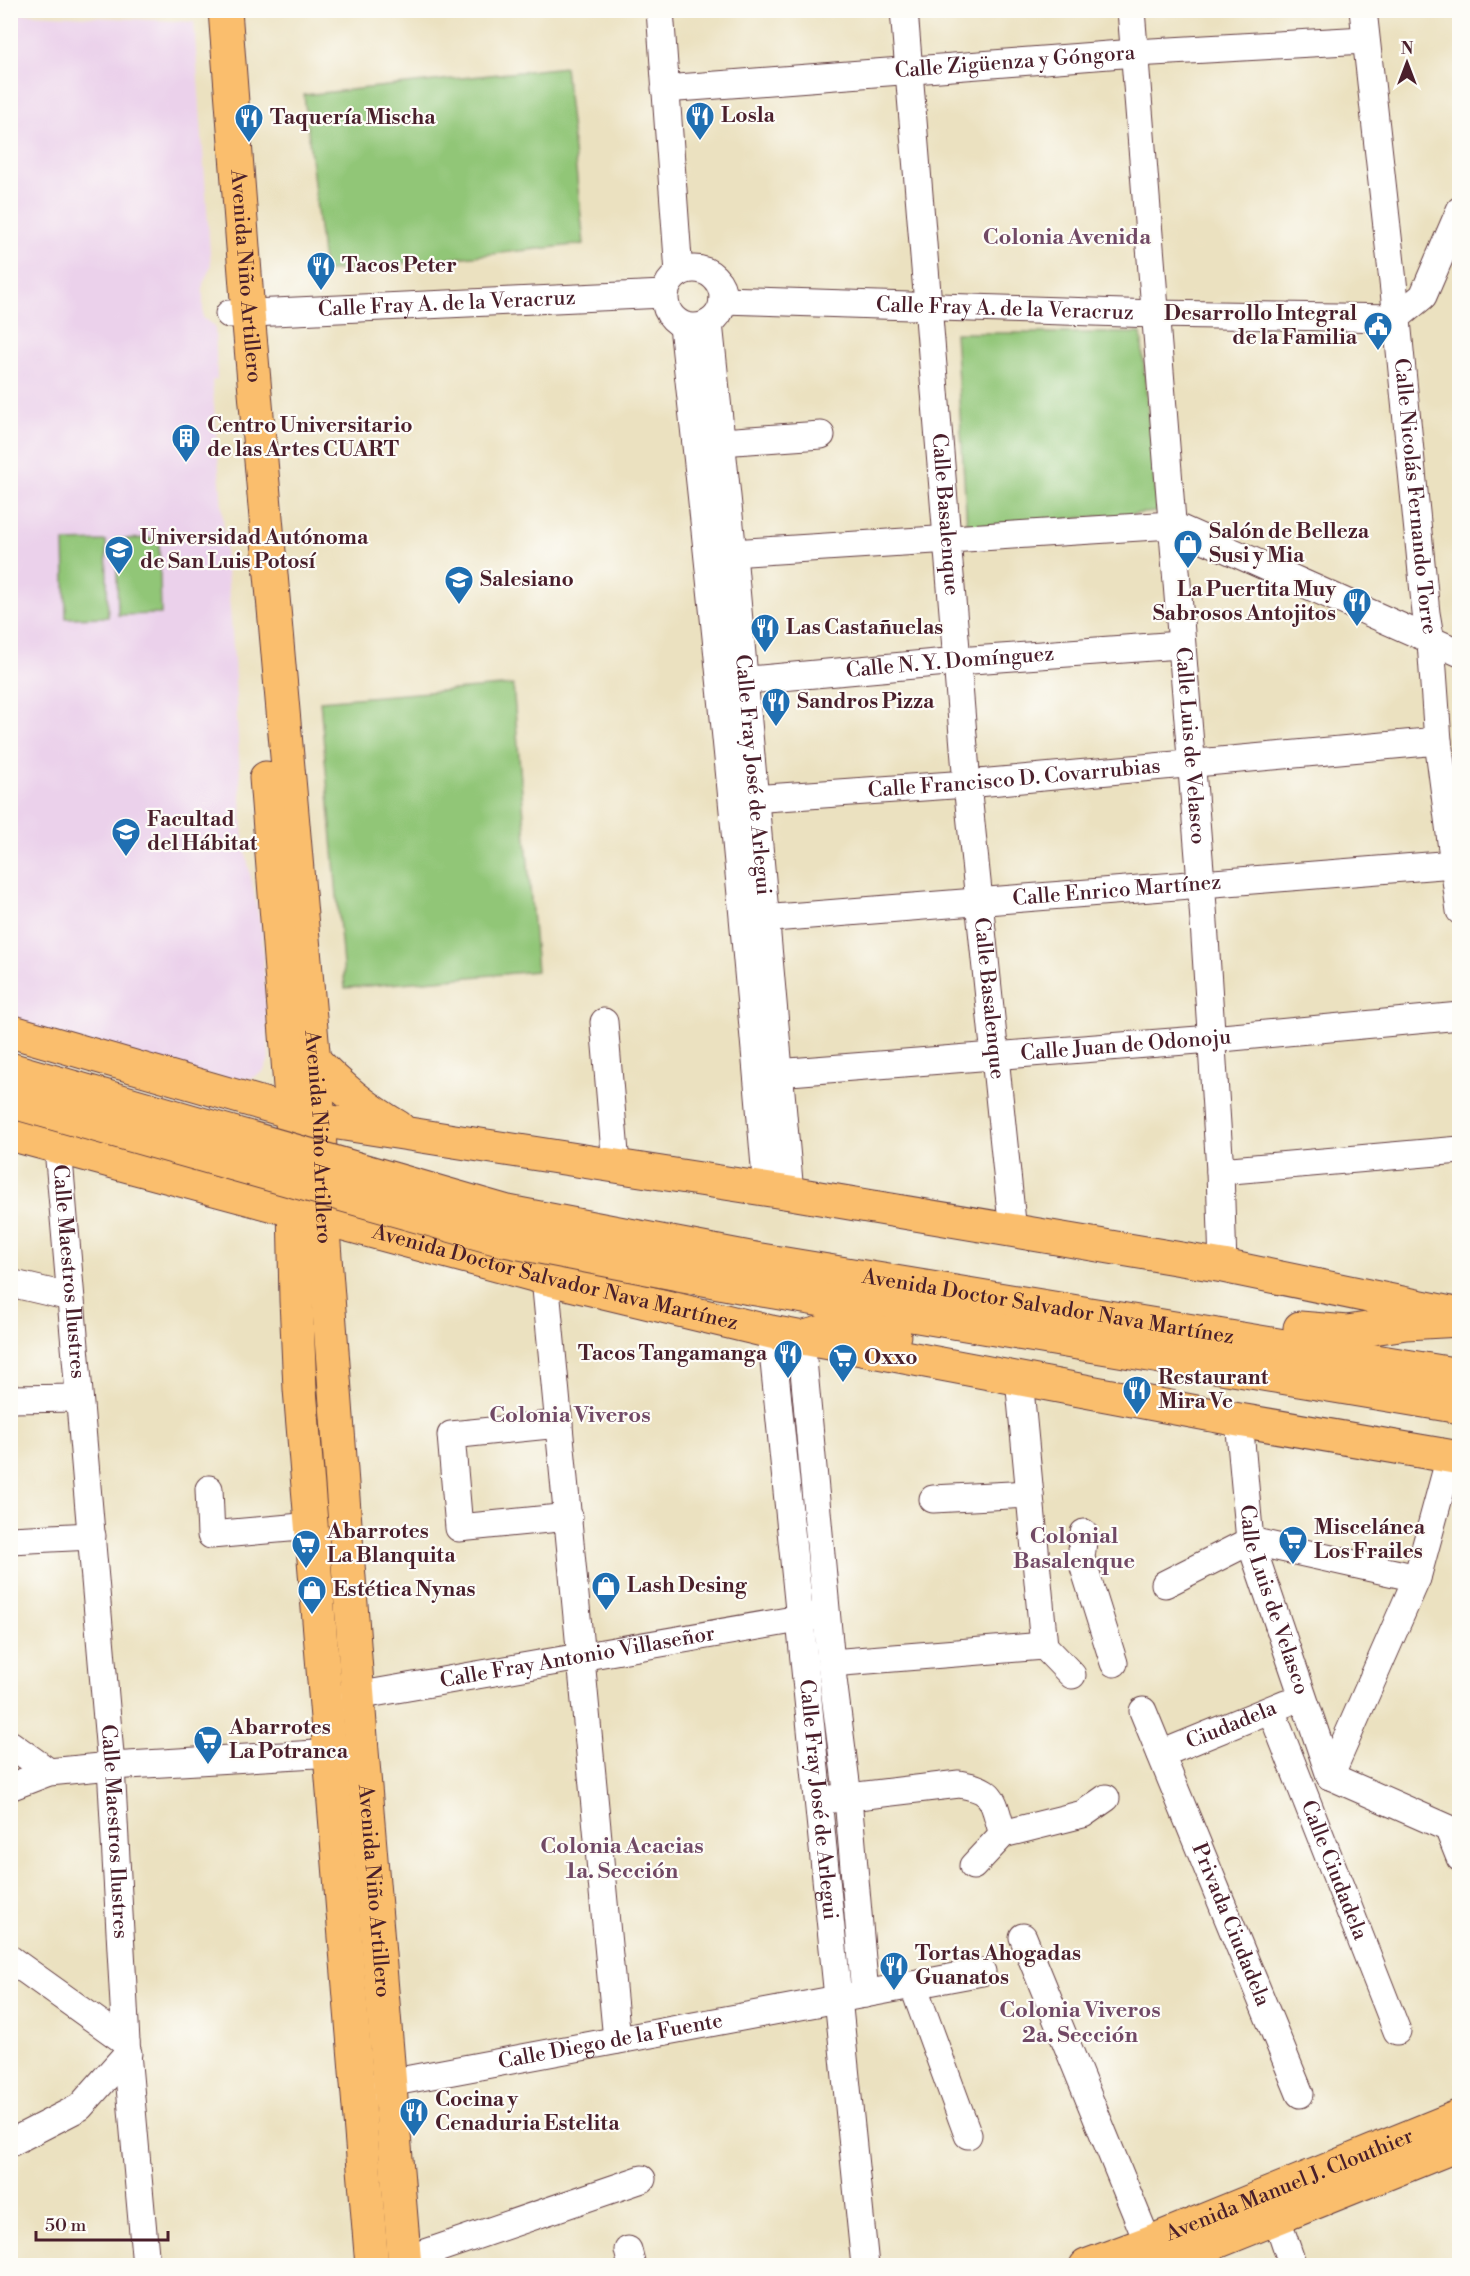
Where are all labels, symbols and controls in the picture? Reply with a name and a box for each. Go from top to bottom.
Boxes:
north arrow [1377,33,1437,93]
text: N [1401,39,1414,59]
street label: Calle Zigüenza y Góngora [894,40,1136,84]
restaurant icon: Losla [684,100,716,142]
restaurant icon: Taquería Mischa [233,102,265,144]
place label: Losla [721,103,776,129]
place label: Taquería Mischa [270,105,436,131]
street label: Avenida Niño Artillero [224,168,267,384]
district label: Colonia Avenida [983,224,1152,251]
restaurant icon: Tacos Peter [305,250,337,292]
place label: Tacos Peter [342,253,457,279]
street label: Calle Fray A. de la Veracruz [317,285,576,323]
street label: Calle Fray A. de la Veracruz [875,292,1134,326]
place label: Desarrollo Integral de la Familia [1164,301,1358,351]
public building icon: Desarrollo Integral de la Familia [1362,310,1394,352]
street label: Calle Nicolás Fernando Torre [1388,357,1442,636]
place label: Centro Universitario de las Artes CUART [207,413,413,463]
building icon: Centro Universitario de las Artes CUART [170,422,202,464]
street label: Calle Basalenque [925,432,965,596]
place label: Salón de Belleza Susi y Mia [1209,519,1370,569]
place label: Universidad Autónoma de San Luis Potosí [140,525,369,575]
shop icon: Salón de Belleza Susi y Mia [1172,528,1204,570]
school or university icon: Universidad Autónoma de San Luis Potosí [103,534,135,576]
school or university icon: Salesiano [443,564,475,606]
place label: Salesiano [480,567,574,593]
place label: La Puertita Muy Sabrosos Antojitos [1153,577,1336,627]
restaurant icon: La Puertita Muy Sabrosos Antojitos [1341,586,1373,628]
restaurant icon: Las Castañuelas [749,612,781,654]
place label: Las Castañuelas [786,615,943,641]
street label: Calle N. Y. Domínguez [845,641,1055,684]
street label: Calle Luis de Velasco [1169,646,1211,845]
street label: Calle Fray José de Arlegui [729,653,776,896]
restaurant icon: Sandros Pizza [760,686,792,728]
place label: Sandros Pizza [797,689,935,715]
street label: Calle Francisco D. Covarrubias [867,753,1162,804]
place label: Facultad del Hábitat [147,807,258,857]
school or university icon: Facultad del Hábitat [110,816,142,858]
street label: Calle Enrico Martínez [1012,870,1222,912]
street label: Calle Basalenque [968,916,1010,1081]
street label: Calle Juan de Odonoju [1020,1024,1232,1067]
street label: Avenida Niño Artillero [298,1028,337,1245]
street label: Calle Maestros Ilustres [46,1163,91,1380]
street label: Avenida Doctor Salvador Nava Martínez [368,1219,741,1337]
street label: Avenida Doctor Salvador Nava Martínez [859,1264,1236,1351]
restaurant icon: Tacos Tangamanga [772,1338,804,1380]
place label: Tacos Tangamanga [578,1341,768,1367]
supermarket icon: Oxxo [827,1342,859,1384]
place label: Oxxo [864,1345,918,1371]
place label: Restaurant Mira Ve [1158,1365,1269,1415]
restaurant icon: Restaurant Mira Ve [1121,1374,1153,1416]
district label: Colonia Viveros [489,1402,651,1429]
street label: Calle Luis de Velasco [1234,1503,1314,1698]
place label: Miscelánea Los Frailes [1314,1515,1426,1565]
place label: Abarrotes La Blanquita [326,1519,456,1569]
district label: Colonial Basalenque [1013,1523,1135,1575]
supermarket icon: Miscelánea Los Frailes [1277,1524,1309,1566]
supermarket icon: Abarrotes La Blanquita [290,1528,322,1570]
shop icon: Lash Desing [590,1570,622,1612]
place label: Lash Desing [627,1573,748,1599]
shop icon: Estética Nynas [296,1574,328,1616]
place label: Estética Nynas [333,1577,476,1603]
street label: Calle Fray Antonio Villaseñor [438,1621,717,1694]
street label: Calle Fray José de Arlegui [793,1678,843,1921]
street label: Ciudadela [1182,1695,1281,1755]
place label: Abarrotes La Potranca [228,1715,349,1765]
street label: Calle Maestros Ilustres [94,1723,133,1940]
supermarket icon: Abarrotes La Potranca [192,1724,224,1766]
street label: Avenida Niño Artillero [352,1782,396,1999]
street label: Calle Ciudadela [1295,1797,1373,1944]
district label: Colonia Acacias 1a. Sección [540,1833,704,1885]
street label: Privada Ciudadela [1186,1839,1276,2011]
place label: Tortas Ahogadas Guanatos [915,1941,1081,1991]
restaurant icon: Tortas Ahogadas Guanatos [878,1950,910,1992]
district label: Colonia Viveros 2a. Sección [999,1997,1161,2049]
street label: Calle Diego de la Fuente [496,2008,725,2075]
place label: Cocina y Cenaduria Estelita [435,2087,620,2137]
restaurant icon: Cocina y Cenaduria Estelita [398,2096,430,2138]
street label: Avenida Manuel J. Clouthier [1161,2123,1417,2248]
scale bar [36,2204,168,2242]
text: 50 m [45,2214,87,2237]

